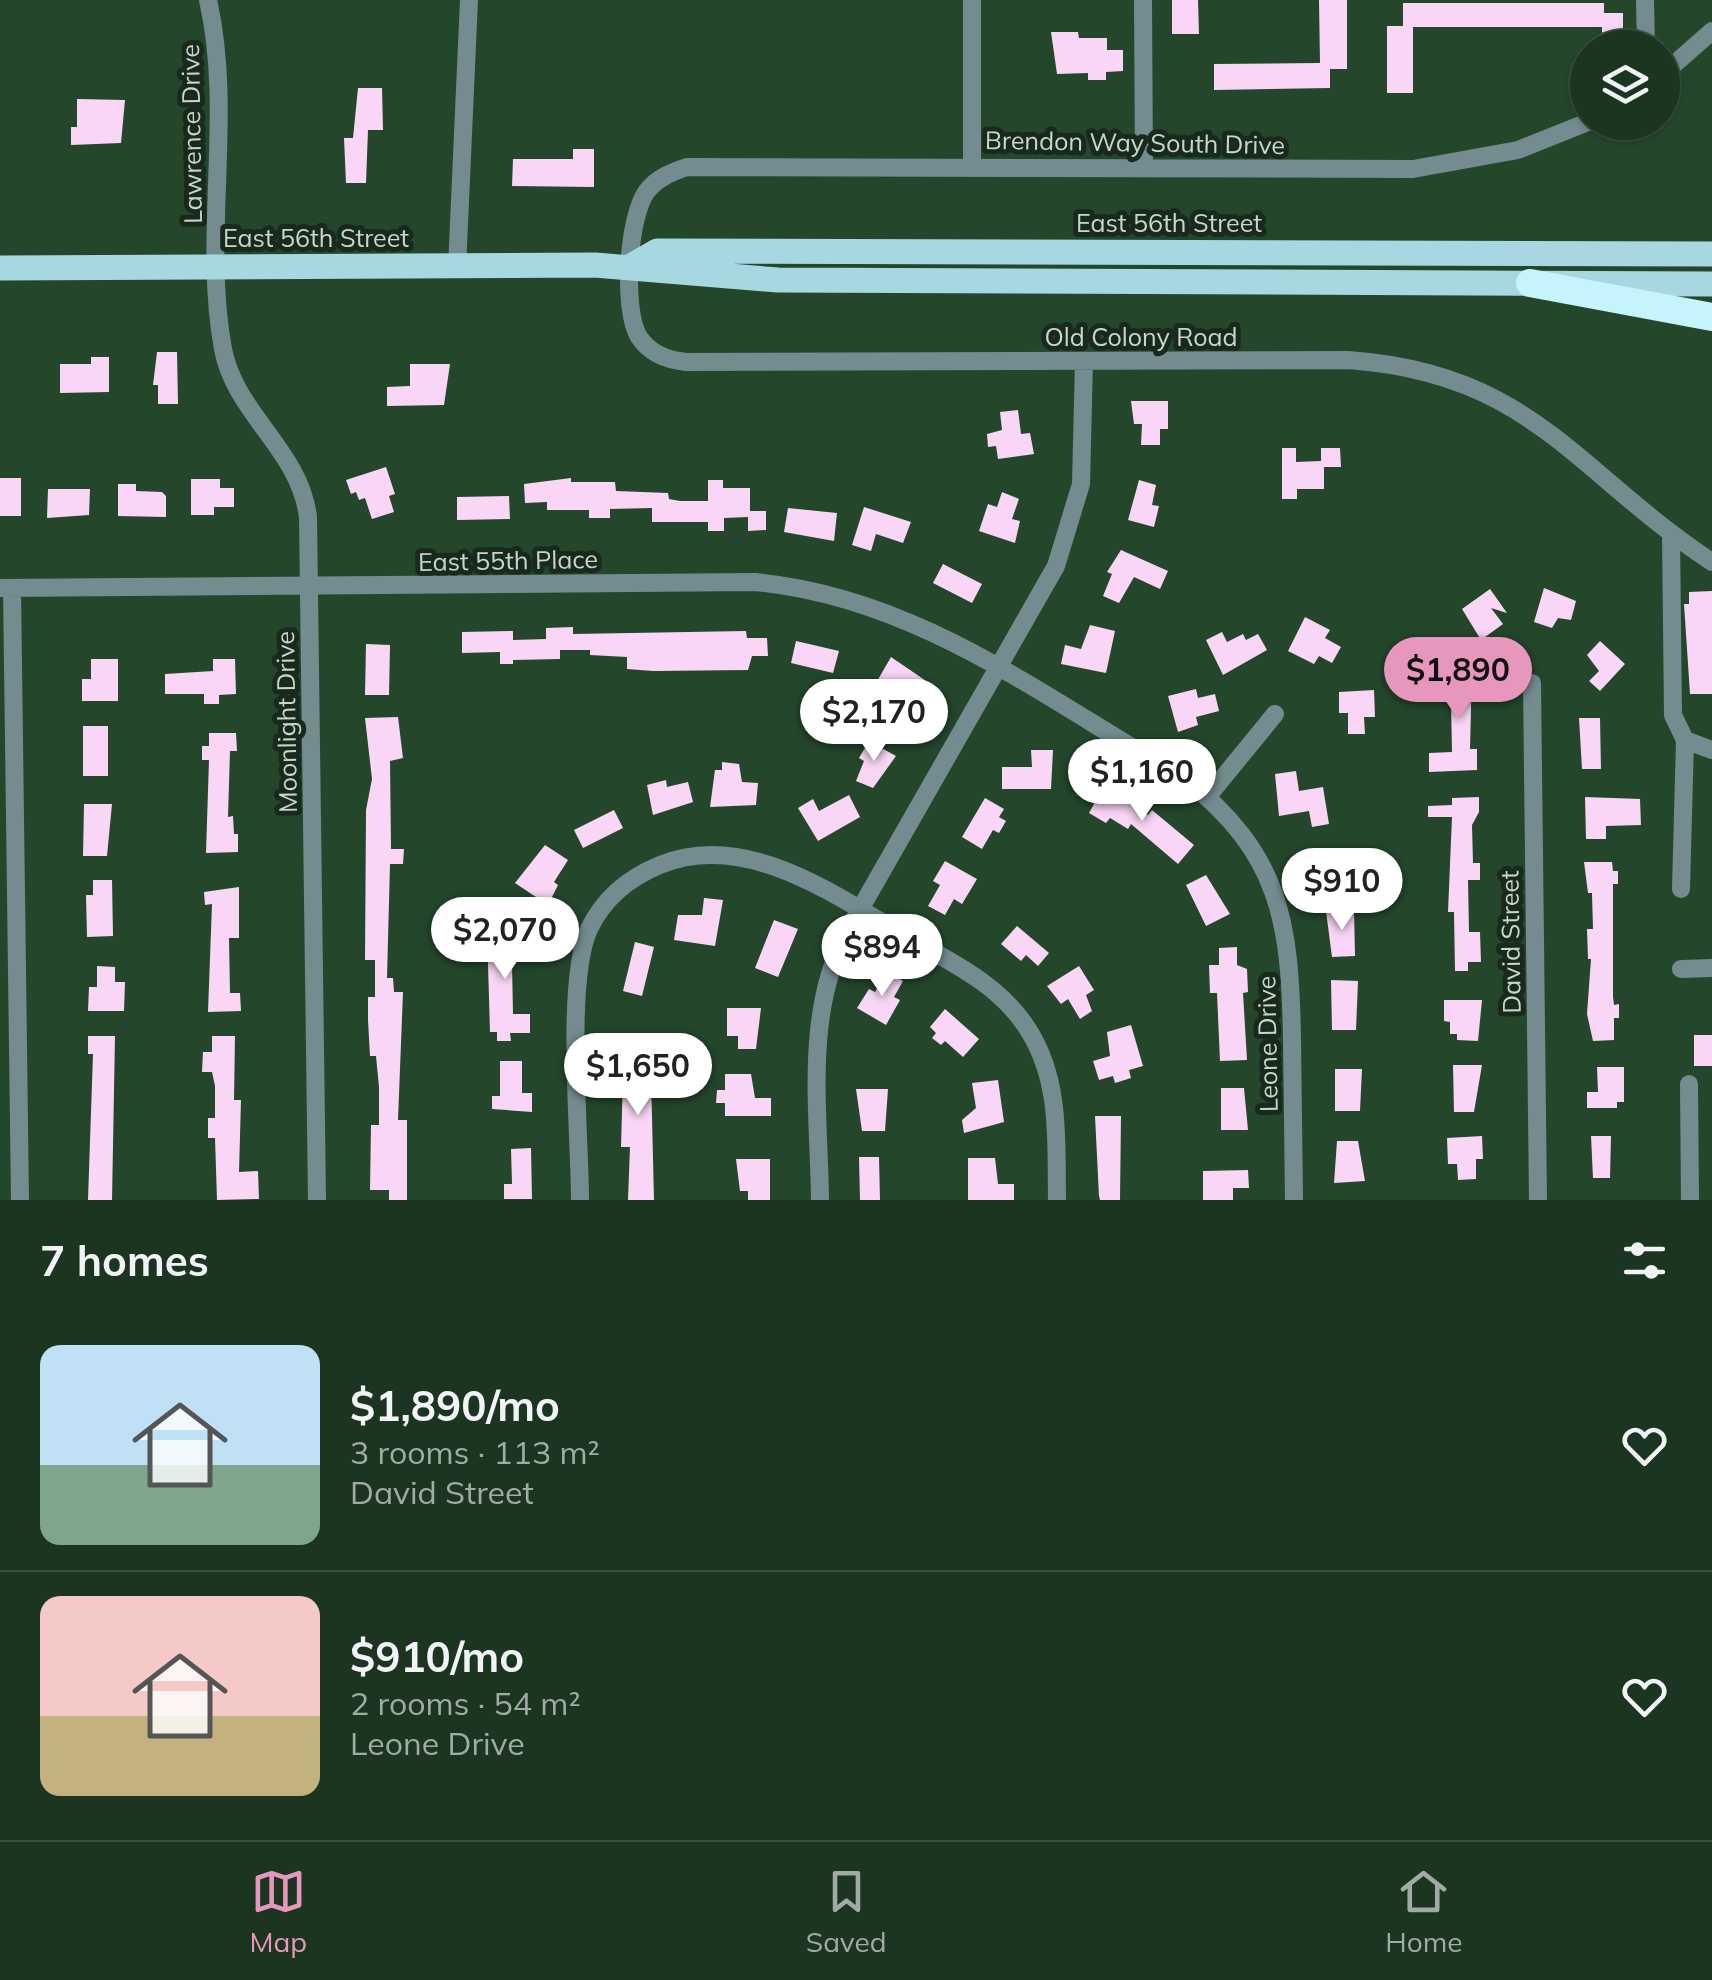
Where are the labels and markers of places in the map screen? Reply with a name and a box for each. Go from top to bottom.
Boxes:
pin: $1,890 [1377,637,1539,722]
pin: $2,170 [793,679,955,764]
pin: $1,160 [1061,739,1223,824]
pin: $910 [1283,848,1401,933]
pin: $2,070 [424,897,586,982]
pin: $894 [823,914,941,999]
pin: $1,650 [557,1033,719,1118]

